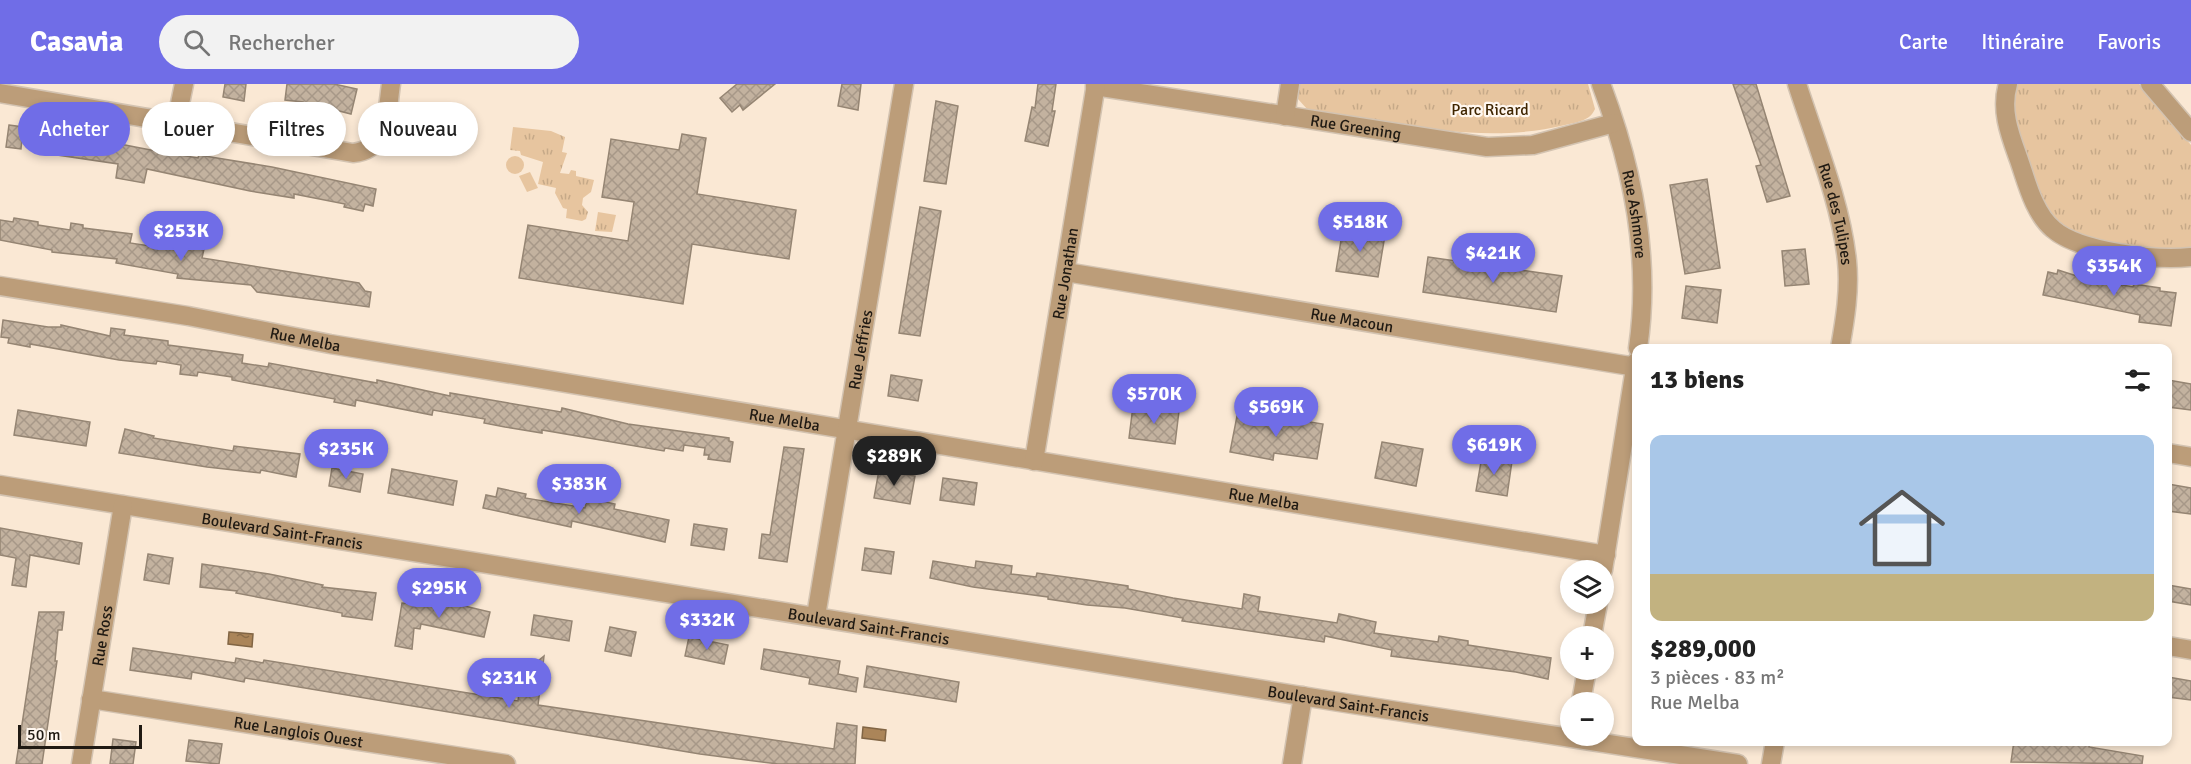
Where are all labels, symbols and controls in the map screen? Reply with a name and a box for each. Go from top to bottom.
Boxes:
search box [159,15,579,69]
text: Casavia [30,25,123,59]
icon: search [180,26,213,59]
text: Rechercher [228,29,335,56]
text: Carte [1899,29,1948,55]
text: Itinéraire [1981,29,2064,55]
text: Favoris [2097,29,2161,55]
park label: Parc Ricard [1451,100,1529,120]
chip: Acheter [18,102,130,156]
chip: Louer [142,102,235,156]
chip: Filtres [247,102,346,156]
chip: Nouveau [358,102,478,156]
street label: Rue Greening [1309,111,1403,145]
street label: Rue des Tulipes [1813,161,1856,266]
street label: Rue Ashmore [1617,168,1650,259]
pin: $518K [1318,202,1402,253]
text: $518K [1332,209,1388,234]
pin: $253K [139,211,223,262]
text: $253K [153,218,209,243]
street label: Rue Jonathan [1048,226,1083,321]
pin: $421K [1451,233,1535,284]
text: $421K [1465,240,1521,265]
pin: $354K [2072,246,2156,297]
text: $354K [2086,253,2142,278]
street label: Rue Macoun [1309,304,1395,337]
street label: Rue Jeffries [845,308,878,391]
street label: Rue Melba [268,323,342,357]
text: 13 biens [1650,364,1744,396]
icon: filters [2121,364,2154,397]
pin: $570K [1112,374,1196,425]
text: $570K [1126,381,1182,406]
pin: $569K [1234,387,1318,438]
text: $569K [1248,394,1304,419]
street label: Rue Melba [748,404,822,436]
pin: $619K [1452,425,1536,476]
pin: $235K [304,429,388,480]
text: $619K [1466,432,1522,457]
text: $235K [318,436,374,461]
pin: $289K [852,436,936,487]
text: $289K [866,443,922,468]
pin: $383K [537,464,621,515]
text: $383K [551,471,607,496]
icon: home [1848,474,1956,582]
street label: Rue Melba [1227,484,1301,515]
street label: Boulevard Saint-Francis [200,509,364,555]
map controls [1560,560,1614,746]
button: layers [1560,560,1614,614]
pin: $295K [397,568,481,619]
text: $295K [411,575,467,600]
pin: $332K [665,600,749,651]
street label: Rue Ross [88,604,118,668]
street label: Boulevard Saint-Francis [786,604,951,650]
text: $332K [679,607,735,632]
button: + [1560,626,1614,680]
text: $289,000 [1650,633,1756,665]
pin: $231K [467,658,551,709]
text: $231K [481,665,537,690]
text: 3 pièces · 83 m² [1650,665,1785,690]
street label: Boulevard Saint-Francis [1266,682,1430,727]
text: Rue Melba [1650,690,1740,715]
button: − [1560,692,1614,746]
street label: Rue Langlois Ouest [232,712,365,753]
scale bar [18,722,142,750]
text: 50 m [27,725,61,745]

